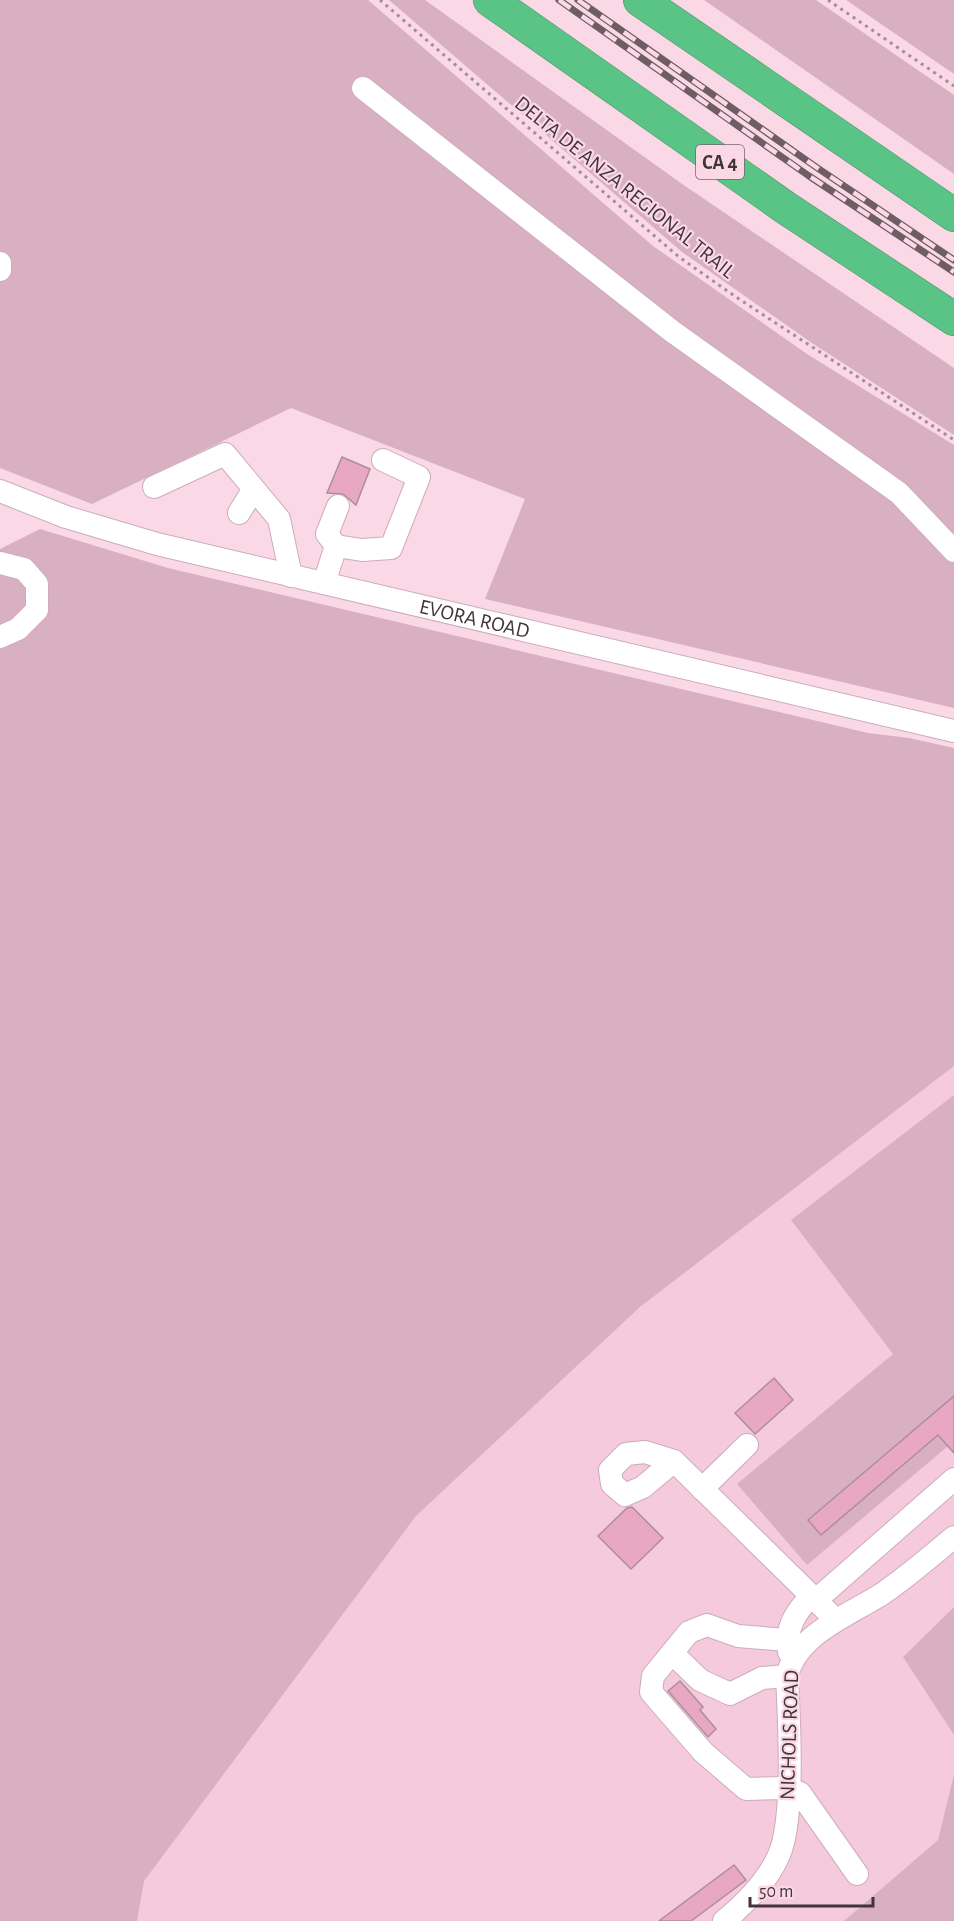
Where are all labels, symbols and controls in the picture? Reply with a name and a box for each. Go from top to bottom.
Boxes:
street label: DELTA DE ANZA REGIONAL TRAIL [511,92,739,283]
road number: CA 4 [696,145,744,179]
street label: EVORA ROAD [417,596,532,642]
street label: NICHOLS ROAD [777,1670,802,1800]
scale bar [750,1870,873,1908]
text: 50 m [759,1883,793,1901]

